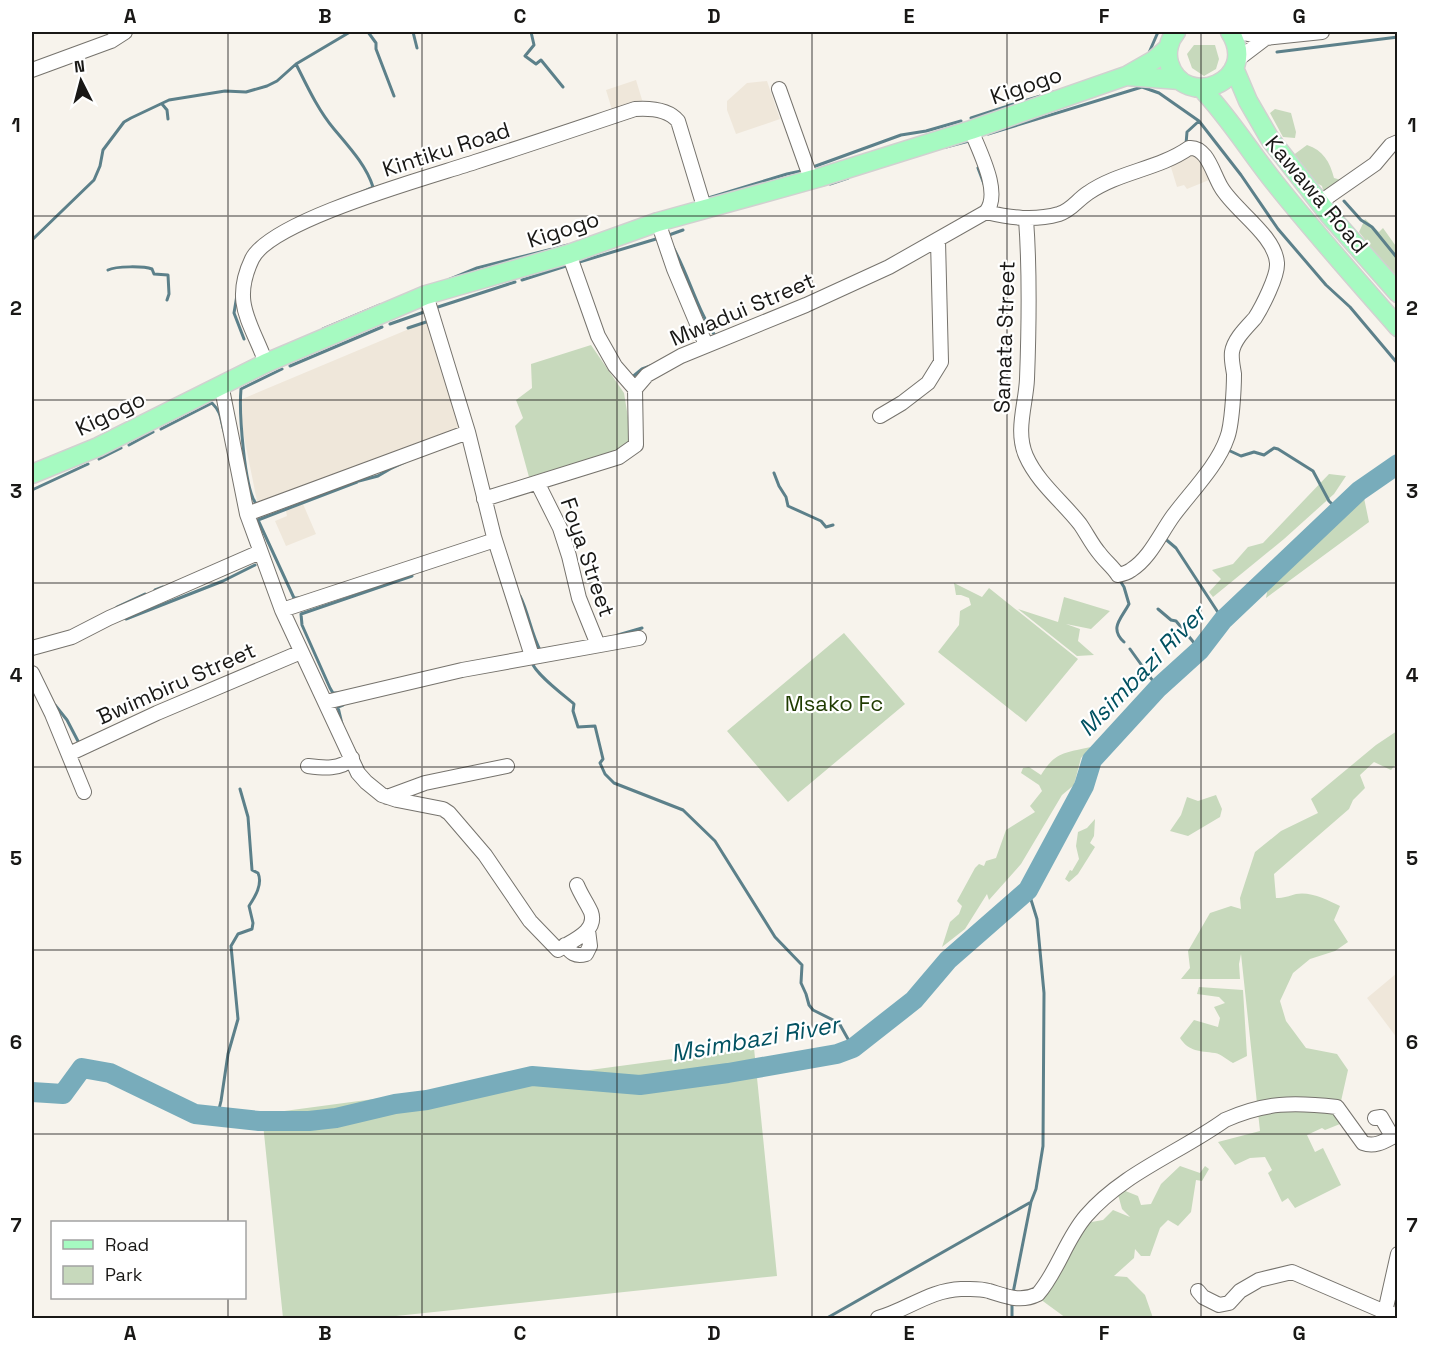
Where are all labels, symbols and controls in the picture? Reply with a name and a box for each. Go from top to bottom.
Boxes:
text: A [124,3,137,29]
text: B [318,3,332,29]
text: C [514,3,527,29]
text: D [707,3,721,29]
text: E [903,3,915,29]
text: F [1099,3,1110,29]
text: G [1292,3,1306,29]
north arrow [51,51,111,111]
text: N [73,56,86,78]
street label: Kigogo [986,60,1066,110]
text: 1 [11,112,21,138]
text: 1 [1407,112,1417,138]
street label: Kintiku Road [379,115,513,183]
street label: Kawawa Road [1260,129,1374,259]
street label: Kigogo [523,204,603,254]
street label: Samata Street [987,260,1021,414]
street label: Mwadui Street [665,266,819,352]
text: 2 [10,295,22,321]
text: 2 [1406,295,1418,321]
street label: Kigogo [70,384,150,442]
text: 3 [10,478,22,504]
text: 3 [1406,478,1418,504]
street label: Foya Street [555,494,621,620]
water label: Msimbazi River [1071,596,1214,743]
street label: Bwimbiru Street [92,636,260,730]
text: 4 [10,662,23,688]
text: 4 [1406,662,1419,688]
park label: Msako Fc [785,689,883,717]
text: 5 [10,845,22,871]
text: 5 [1406,845,1418,871]
water label: Msimbazi River [668,1008,844,1069]
text: 6 [10,1029,22,1055]
text: 6 [1406,1029,1418,1055]
text: 7 [10,1212,22,1238]
text: 7 [1406,1212,1418,1238]
legend [51,1221,246,1299]
text: Road [105,1233,149,1256]
text: Park [105,1263,143,1286]
text: A [124,1320,137,1346]
text: B [318,1320,332,1346]
text: C [514,1320,527,1346]
text: D [707,1320,721,1346]
text: E [903,1320,915,1346]
text: F [1099,1320,1110,1346]
text: G [1292,1320,1306,1346]

